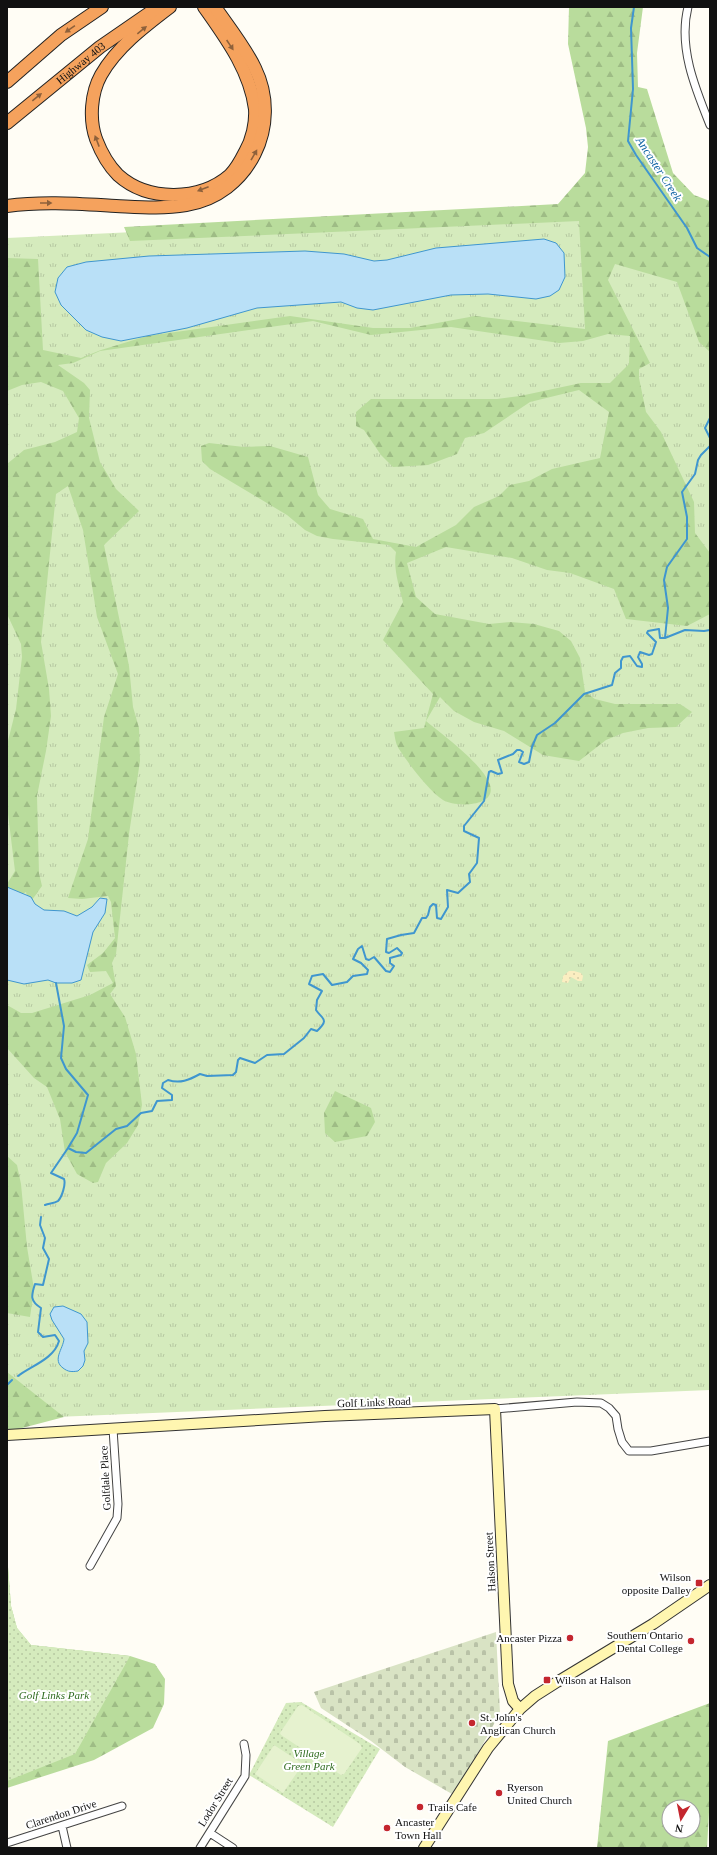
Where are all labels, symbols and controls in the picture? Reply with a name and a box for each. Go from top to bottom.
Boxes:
one-way arrow [65,25,75,33]
one-way arrow [137,25,147,34]
street label: Highway 403 [54,39,108,86]
one-way arrow [226,40,233,51]
one-way arrow [31,93,42,102]
water label: Ancaster Creek [632,133,685,204]
one-way arrow [94,135,100,147]
one-way arrow [251,149,258,161]
one-way arrow [196,187,208,193]
one-way arrow [40,200,53,206]
street label: Golf Links Road [337,1395,412,1409]
street label: Golfdale Place [97,1445,113,1511]
street label: Halson Street [482,1532,498,1592]
place label: Wilson opposite Dalley [622,1571,691,1596]
marker: Wilson opposite Dalley [694,1578,704,1588]
place label: Southern Ontario Dental College [607,1629,683,1654]
place label: Ancaster Pizza [496,1632,562,1644]
marker: Ancaster Pizza [565,1633,575,1643]
marker: Southern Ontario Dental College [686,1636,696,1646]
place label: Wilson at Halson [555,1674,631,1686]
marker: Wilson at Halson [542,1675,552,1685]
park label: Golf Links Park [19,1689,90,1701]
place label: St. John's Anglican Church [480,1711,556,1736]
marker: St. John's Anglican Church [467,1718,477,1728]
park label: Village Green Park [283,1747,336,1772]
street label: Lodor Street [195,1775,235,1829]
place label: Ryerson United Church [507,1781,573,1806]
marker: Ryerson United Church [494,1788,504,1798]
street label: Clarendon Drive [24,1797,98,1831]
north arrow [661,1799,701,1839]
place label: Trails Cafe [428,1801,477,1813]
marker: Trails Cafe [415,1802,425,1812]
place label: Ancaster Town Hall [395,1816,442,1841]
text: N [674,1822,684,1835]
marker: Ancaster Town Hall [382,1823,392,1833]

